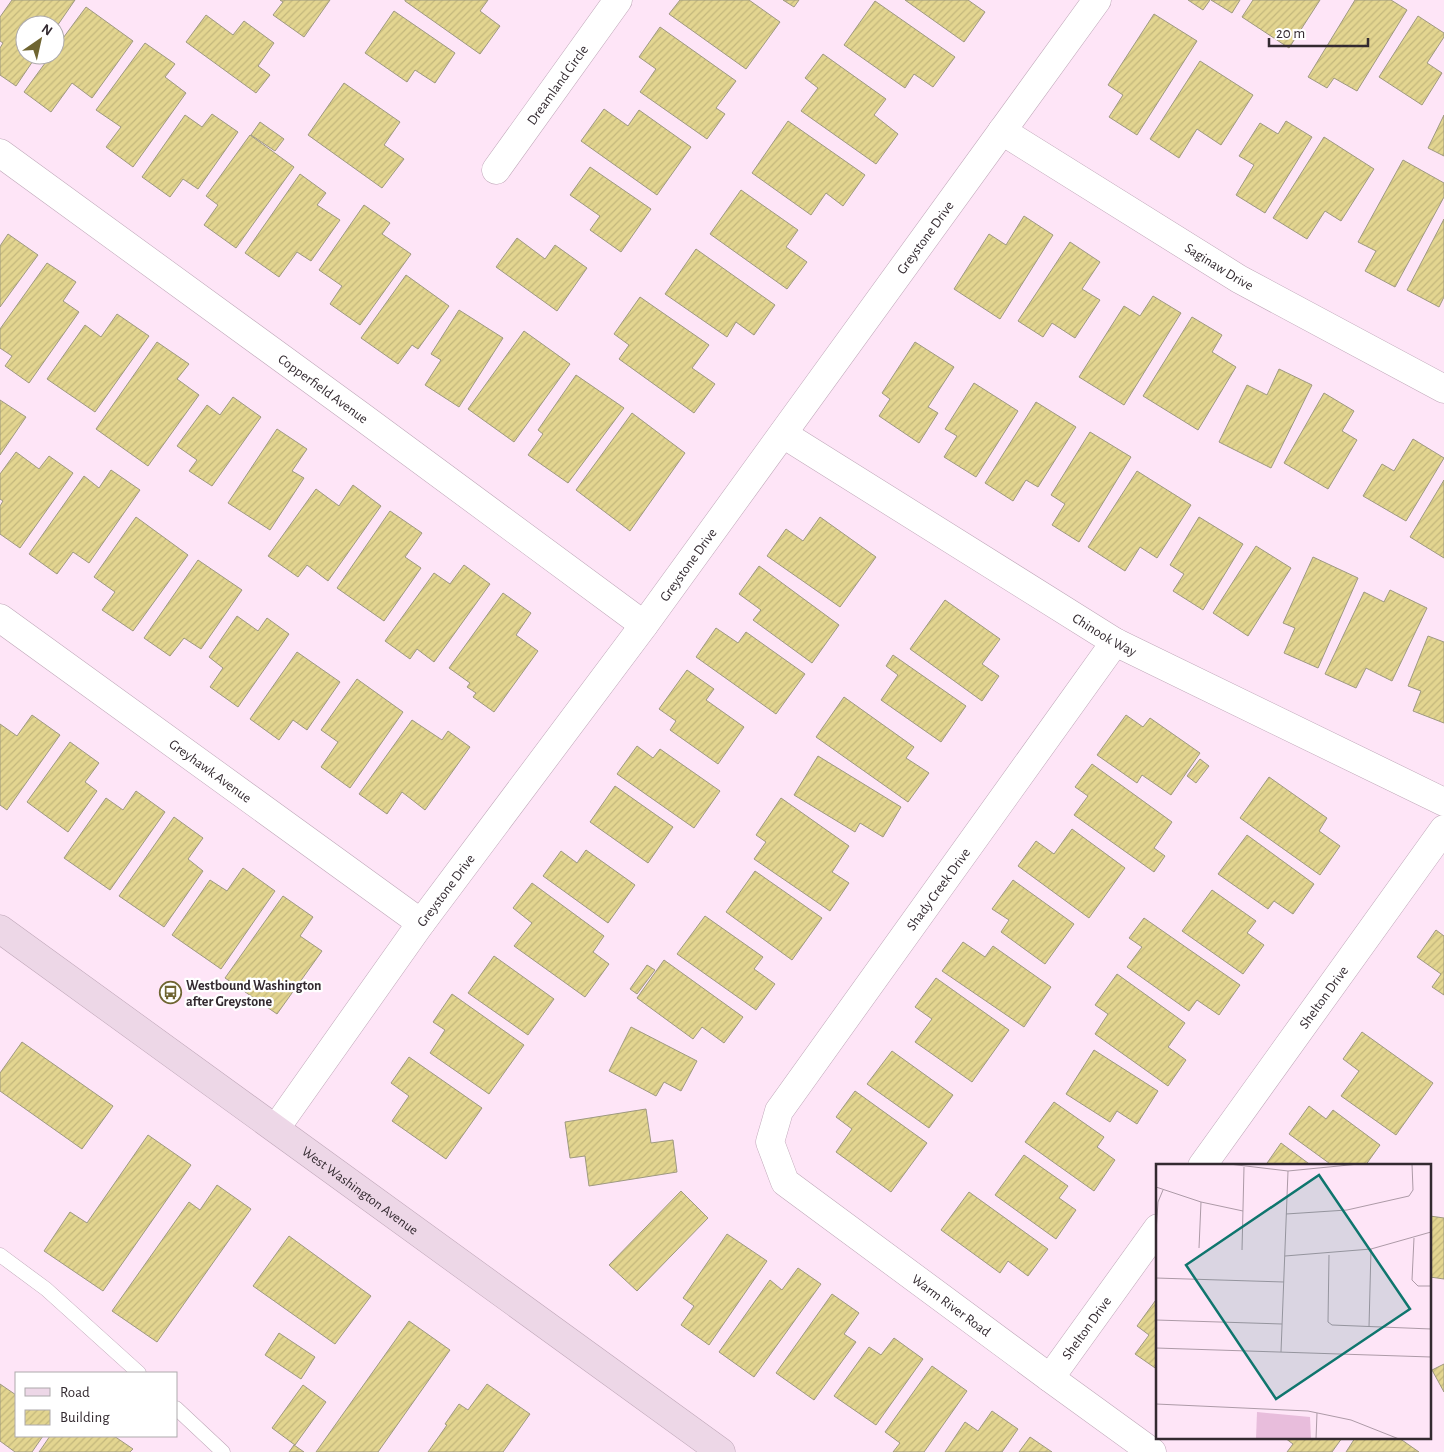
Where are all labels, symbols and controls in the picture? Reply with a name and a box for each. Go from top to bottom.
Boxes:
north arrow [15,15,65,65]
scale bar [1269,15,1368,47]
text: N [39,22,55,39]
text: 20 m [1276,26,1305,41]
street label: Dreamland Circle [525,43,591,128]
street label: Greystone Drive [895,199,957,277]
street label: Saginaw Drive [1182,241,1255,293]
street label: Copperfield Avenue [275,352,370,427]
street label: Greystone Drive [658,526,720,604]
street label: Chinook Way [1070,611,1138,659]
street label: Greyhawk Avenue [166,737,254,806]
street label: Shady Creek Drive [904,846,973,933]
street label: Greystone Drive [415,852,478,930]
street label: Shelton Drive [1297,964,1351,1032]
place label: Westbound Washington after Greystone [186,979,321,1009]
bus stop icon: Westbound Washington after Greystone [158,981,182,1005]
street label: West Washington Avenue [299,1144,420,1238]
inset map [1156,1164,1432,1440]
street label: Warm River Road [909,1272,993,1340]
street label: Shelton Drive [1060,1294,1114,1362]
legend [15,1372,178,1437]
text: Road [60,1385,90,1400]
text: Building [60,1410,110,1425]

